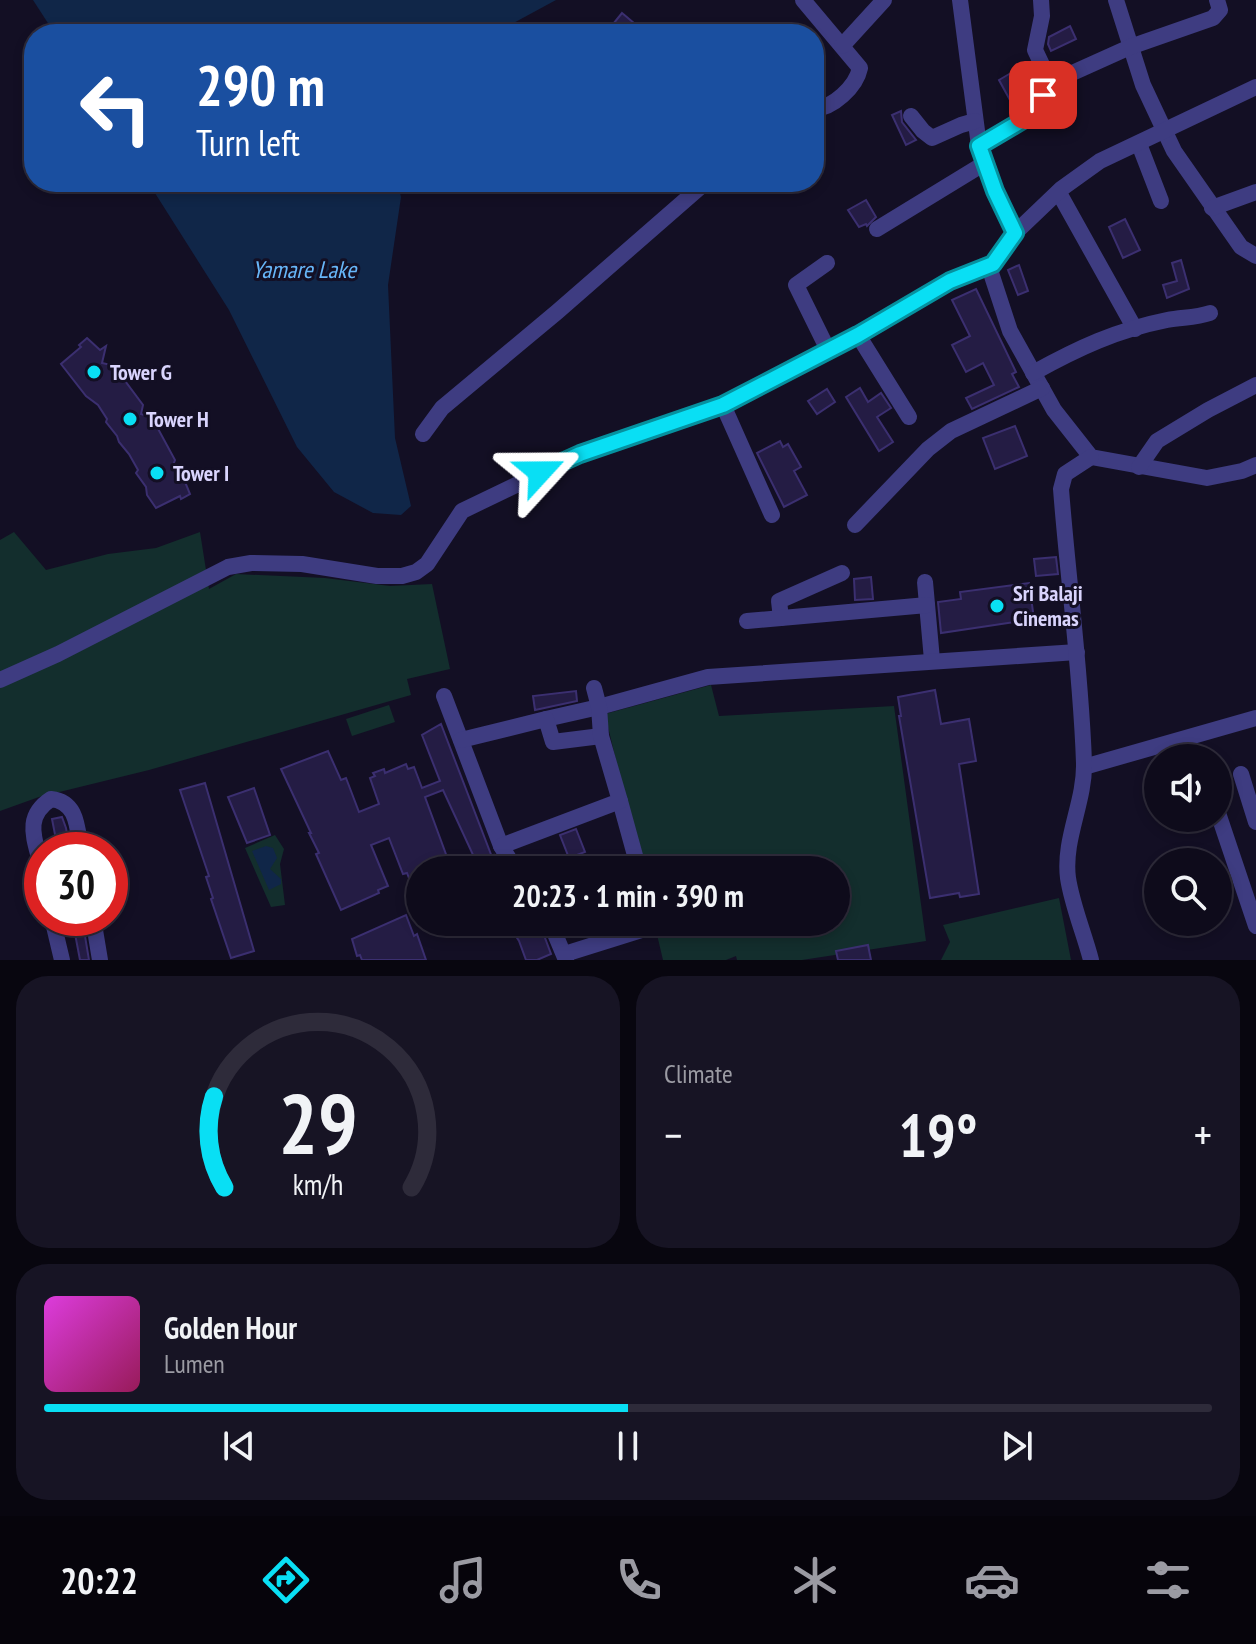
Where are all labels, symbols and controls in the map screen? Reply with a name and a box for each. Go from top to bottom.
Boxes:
text: 290 m [196,49,325,121]
icon: left [64,56,168,160]
pin [1009,61,1077,129]
icon: arrive [1021,73,1065,117]
text: Turn left [196,119,300,166]
water label: Yamare Lake [252,254,358,285]
place label: Tower G [110,358,172,386]
marker: Tower G [85,363,103,381]
place label: Tower H [146,405,209,433]
marker: Tower H [121,410,139,428]
position arrow [498,430,582,514]
place label: Tower I [173,459,229,487]
marker: Tower I [148,464,166,482]
place label: Sri Balaji Cinemas [1013,579,1083,632]
marker: Sri Balaji Cinemas [988,597,1006,615]
map controls [1144,744,1232,936]
button: sound [1144,744,1232,832]
speed limit sign: 30 [24,832,128,936]
button: search [1144,848,1232,936]
text: 20:23 · 1 min · 390 m [512,876,744,915]
text: Climate [664,1057,733,1090]
text: 29 [278,1069,358,1177]
text: 19° [898,1096,978,1174]
text: − [664,1106,682,1163]
text: + [1194,1106,1212,1163]
text: km/h [293,1166,343,1203]
text: Golden Hour [164,1308,297,1347]
text: Lumen [164,1347,225,1380]
icon: previous [217,1424,261,1468]
icon: pause [606,1424,650,1468]
icon: next [995,1424,1039,1468]
icon: directions [258,1552,314,1608]
icon: music [435,1552,491,1608]
icon: phone [611,1552,667,1608]
icon: climate [787,1552,843,1608]
icon: car [964,1552,1020,1608]
icon: filters [1140,1552,1196,1608]
text: 20:22 [60,1557,138,1604]

